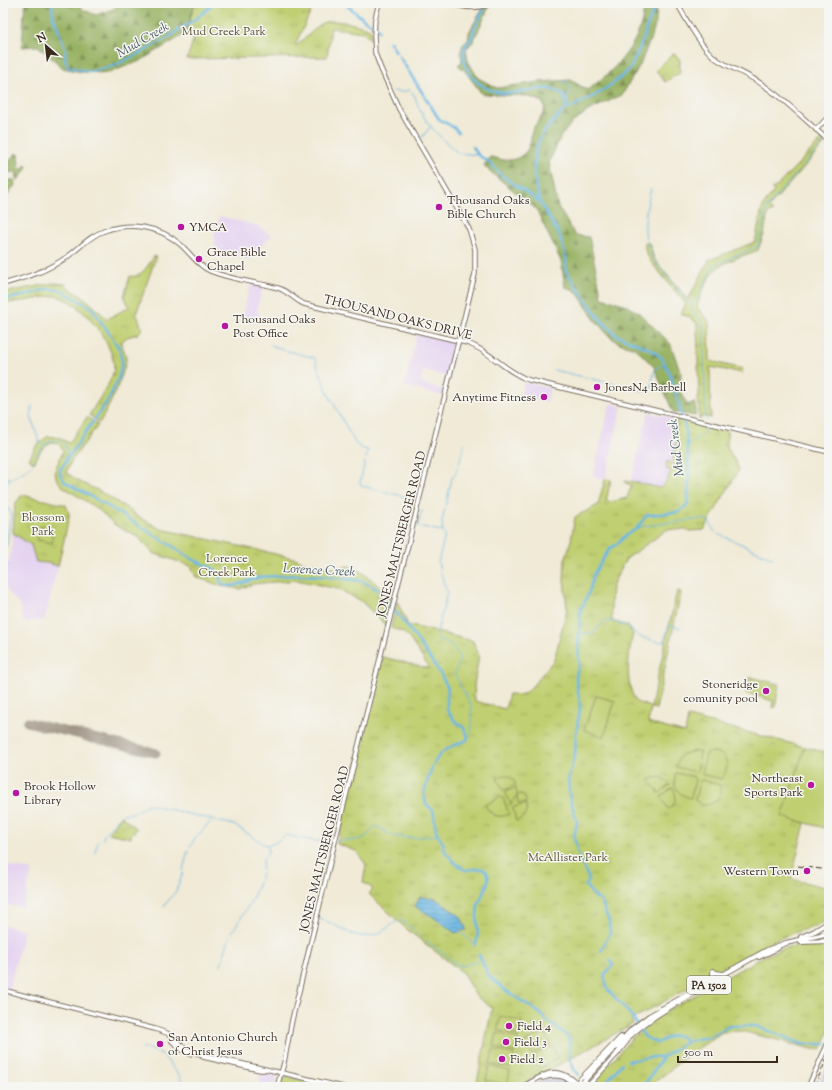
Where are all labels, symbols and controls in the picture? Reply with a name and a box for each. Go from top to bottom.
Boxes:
water label: Mud Creek [113,18,173,63]
park label: Mud Creek Park [182,23,267,41]
north arrow [26,26,66,66]
text: N [33,29,50,48]
place label: Thousand Oaks Bible Church [447,192,530,224]
marker: Thousand Oaks Bible Church [434,202,444,212]
place label: YMCA [189,219,228,237]
marker: YMCA [176,222,186,232]
place label: Grace Bible Chapel [207,244,267,276]
marker: Grace Bible Chapel [194,254,204,264]
street label: THOUSAND OAKS DRIVE [321,291,475,345]
place label: Thousand Oaks Post Office [233,311,316,343]
marker: Thousand Oaks Post Office [220,321,230,331]
place label: JonesN4 Barbell [604,379,687,397]
marker: JonesN4 Barbell [592,382,602,392]
place label: Anytime Fitness [452,389,536,407]
marker: Anytime Fitness [539,392,549,402]
water label: Mud Creek [665,418,689,478]
street label: JONES MALTSBERGER ROAD [372,449,431,620]
park label: Blossom Park [21,509,65,541]
park label: Lorence Creek Park [198,550,256,582]
water label: Lorence Creek [282,560,356,582]
place label: Stoneridge comunity pool [683,676,759,708]
marker: Stoneridge comunity pool [761,686,771,696]
street label: JONES MALTSBERGER ROAD [295,764,354,935]
place label: Northeast Sports Park [744,770,803,802]
place label: Brook Hollow Library [24,778,96,810]
marker: Northeast Sports Park [806,780,816,790]
marker: Brook Hollow Library [11,788,21,798]
park label: McAllister Park [528,849,608,867]
place label: Western Town [723,863,799,881]
marker: Western Town [802,866,812,876]
road number: PA 1502 [687,976,731,994]
place label: Field 4 [517,1018,551,1036]
marker: Field 4 [504,1021,514,1031]
place label: San Antonio Church of Christ Jesus [168,1029,278,1061]
place label: Field 3 [514,1034,547,1052]
marker: Field 3 [501,1037,511,1047]
scale bar [678,1038,777,1064]
marker: San Antonio Church of Christ Jesus [155,1039,165,1049]
text: 500 m [683,1044,713,1062]
place label: Field 2 [510,1051,544,1069]
marker: Field 2 [497,1054,507,1064]

